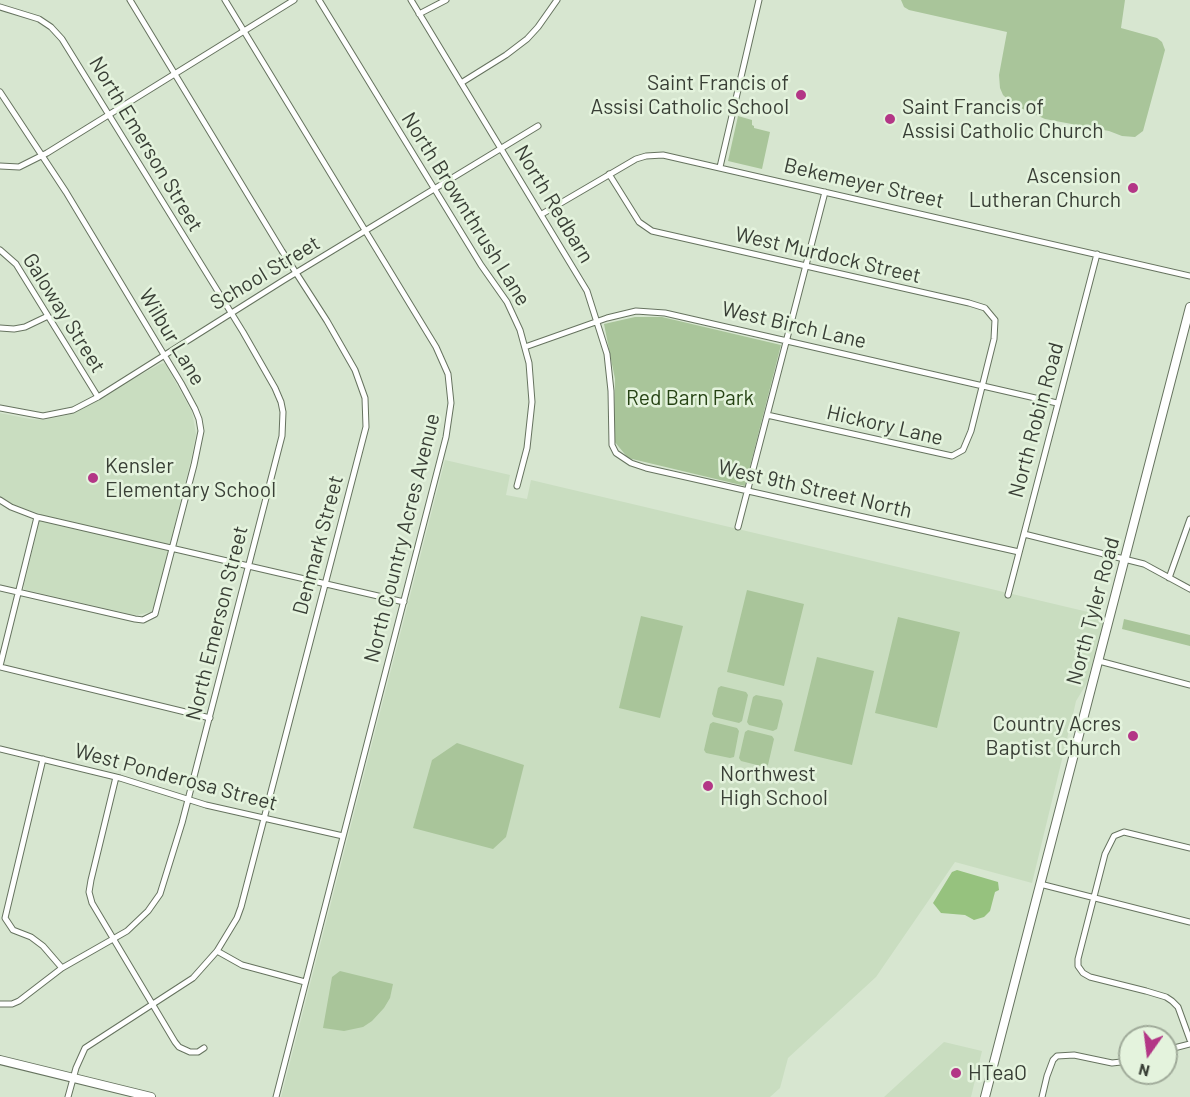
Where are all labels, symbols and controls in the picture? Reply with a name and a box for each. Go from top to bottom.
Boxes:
street label: North Emerson Street [84,52,208,236]
place label: Saint Francis of Assisi Catholic School [590,70,789,120]
marker: Saint Francis of Assisi Catholic School [794,88,808,102]
place label: Saint Francis of Assisi Catholic Church [902,94,1104,144]
street label: North Brownthrush Lane [396,108,536,310]
marker: Saint Francis of Assisi Catholic Church [883,112,897,126]
street label: North Redbarn [509,140,599,268]
street label: Bekemeyer Street [782,152,946,214]
place label: Ascension Lutheran Church [969,163,1121,213]
marker: Ascension Lutheran Church [1126,181,1140,195]
street label: West Murdock Street [733,221,923,289]
street label: School Street [206,230,324,316]
street label: Galoway Street [17,249,111,377]
street label: Wilbur Lane [133,284,211,390]
street label: West Birch Lane [719,296,869,354]
street label: North Robin Road [1003,340,1069,500]
park label: Red Barn Park [626,385,754,411]
street label: Hickory Lane [824,399,946,451]
street label: North Country Acres Avenue [359,411,445,665]
place label: Kensler Elementary School [105,453,276,503]
street label: West 9th Street North [715,454,915,524]
marker: Kensler Elementary School [86,471,100,485]
street label: Denmark Street [287,473,349,617]
street label: North Emerson Street [181,523,253,723]
street label: North Tyler Road [1061,534,1125,688]
place label: Country Acres Baptist Church [986,711,1121,761]
marker: Country Acres Baptist Church [1126,729,1140,743]
street label: West Ponderosa Street [72,738,280,816]
place label: Northwest High School [720,761,828,811]
marker: Northwest High School [701,779,715,793]
north arrow [1118,1025,1178,1085]
place label: HTeaO [968,1060,1027,1086]
text: N [1137,1061,1151,1082]
marker: HTeaO [949,1066,963,1080]

